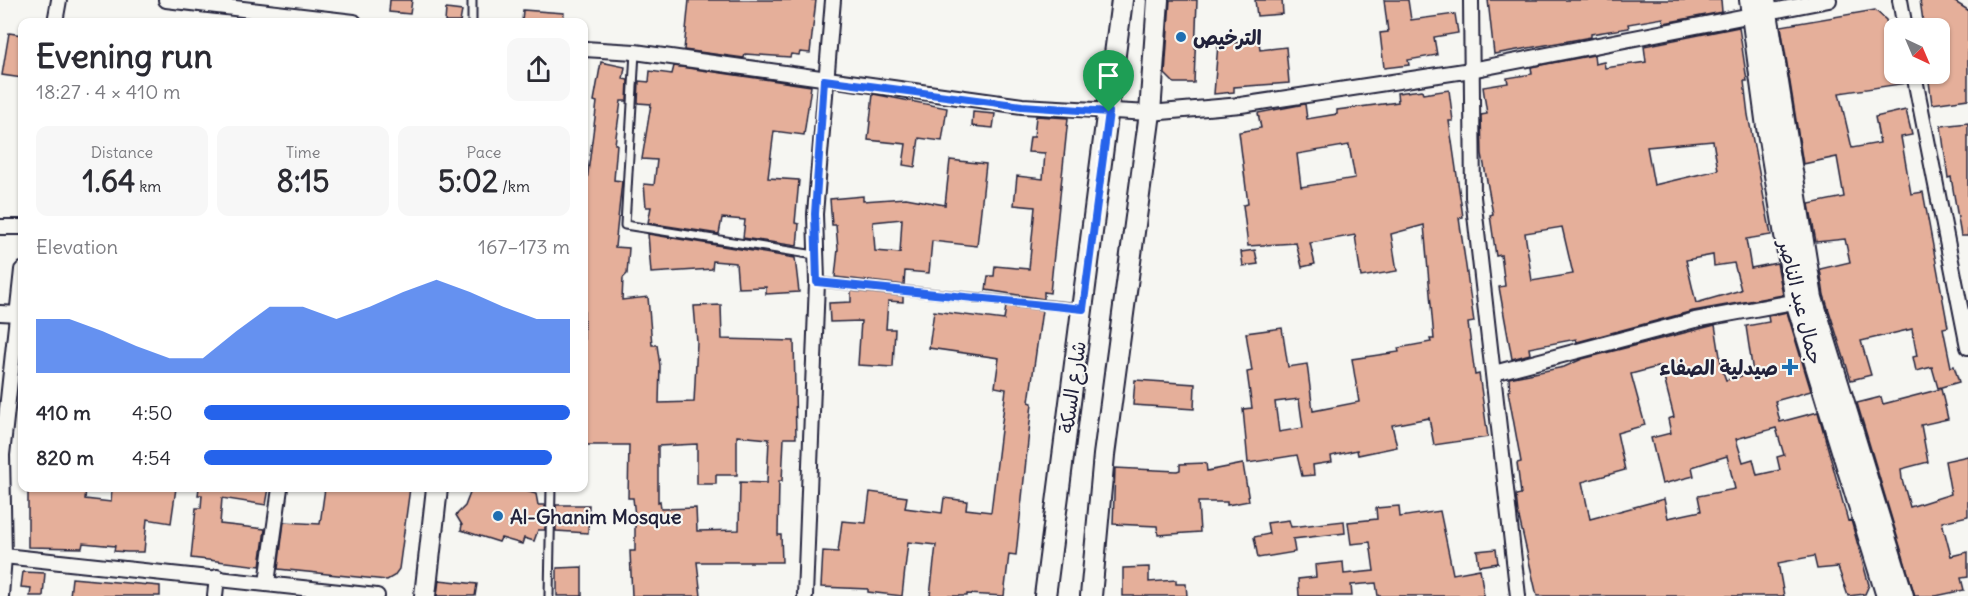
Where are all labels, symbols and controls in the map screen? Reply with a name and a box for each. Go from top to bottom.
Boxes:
north arrow [1884,18,1950,84]
map controls [1884,18,1950,84]
place label: الترخيص [1193,25,1262,50]
marker: الترخيص [1174,30,1188,44]
text: Evening run [36,35,212,77]
button: share [507,38,570,101]
pin [1083,50,1134,112]
icon: arrive [1092,59,1125,92]
text: 18:27 · 4 × 410 m [36,79,181,104]
text: Distance [91,142,153,162]
text: Time [286,142,320,162]
text: Pace [467,142,501,162]
text: 1.64 [83,162,135,200]
text: 8:15 [276,162,330,200]
text: 5:02 [438,162,498,200]
text: km [135,176,161,196]
text: /km [498,176,530,196]
text: Elevation [36,234,118,259]
text: 167–173 m [478,234,570,259]
street label: جمال عبد الناصر [1773,235,1829,367]
street label: شارع السكة [1053,339,1093,435]
place label: صيدلية الصفاء [1659,355,1778,380]
marker: صيدلية الصفاء [1783,360,1797,374]
text: 410 m [36,400,91,425]
text: 4:50 [132,400,173,425]
text: 820 m [36,445,94,470]
text: 4:54 [132,445,171,470]
place label: Al-Ghanim Mosque [510,504,682,529]
marker: Al-Ghanim Mosque [491,509,505,523]

